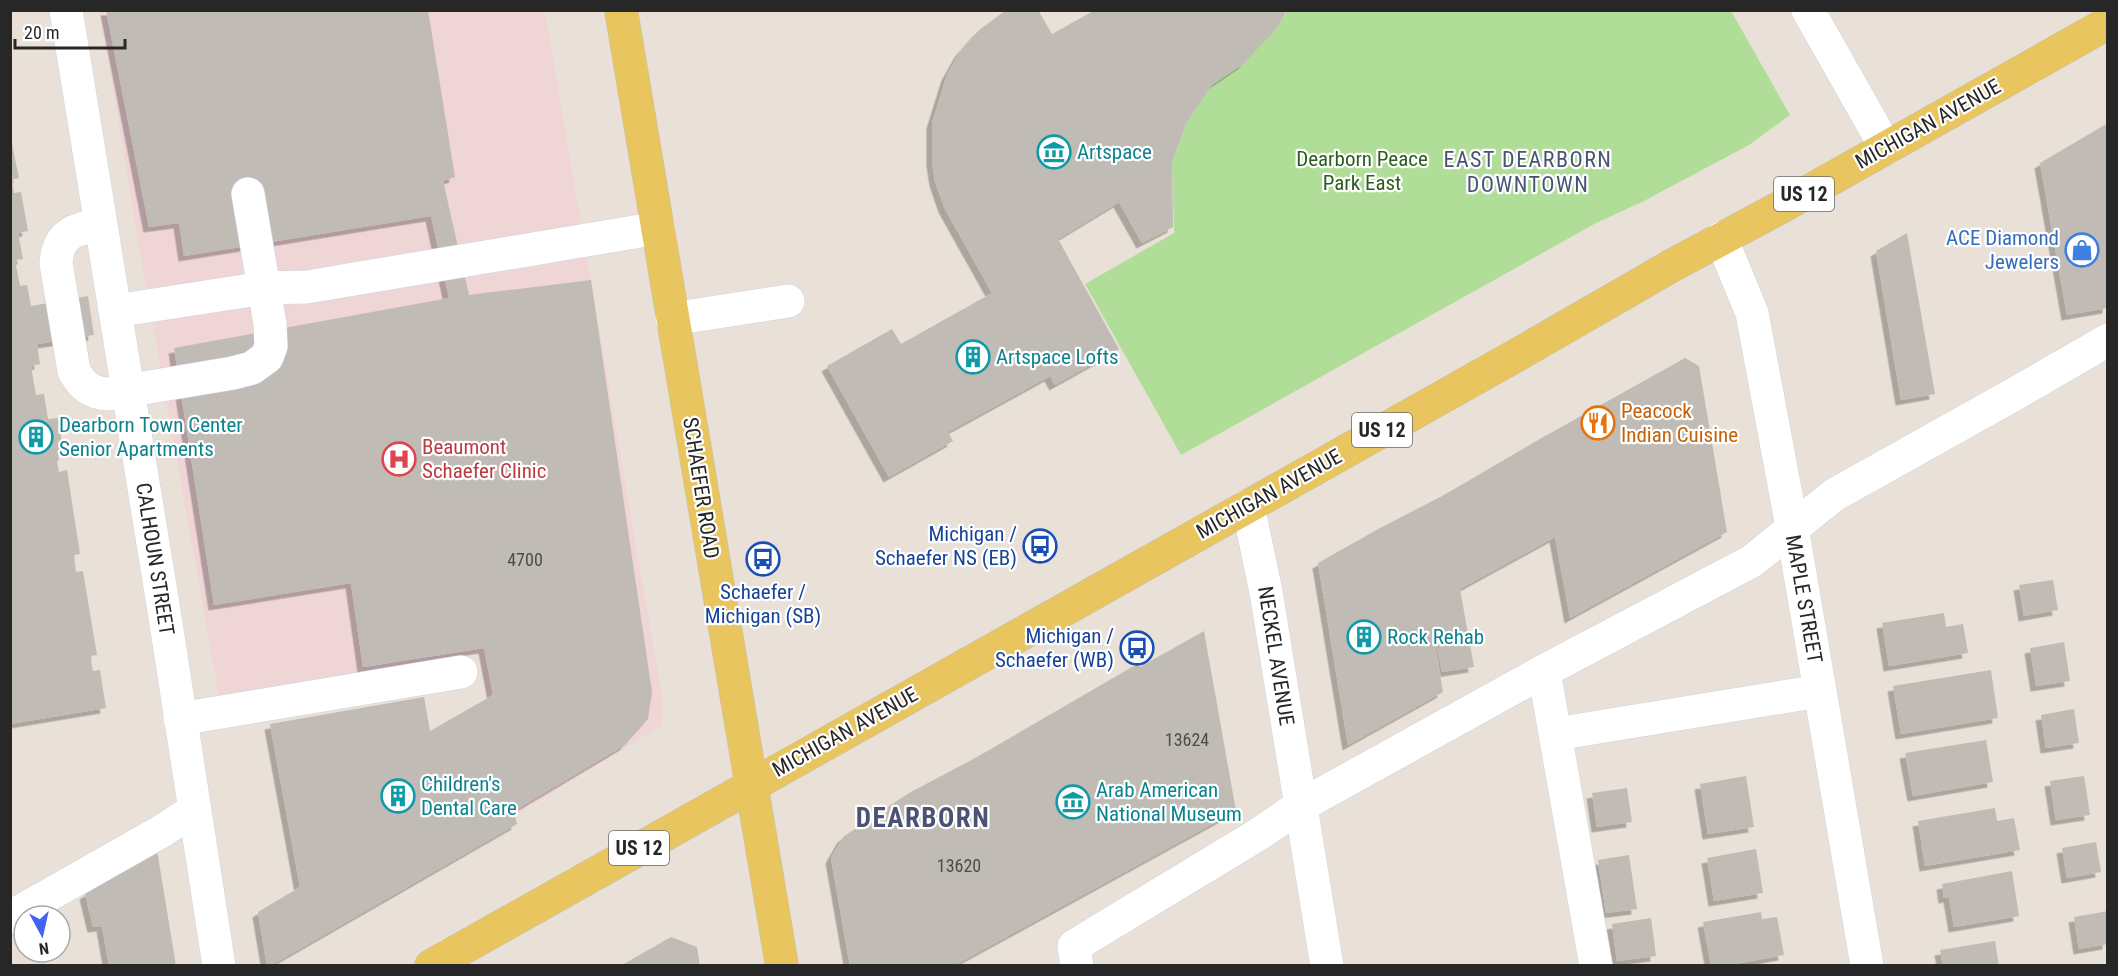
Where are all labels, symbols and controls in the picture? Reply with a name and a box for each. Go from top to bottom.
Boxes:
scale bar [15,12,124,50]
text: 20 m [24,22,59,43]
street label: MICHIGAN AVENUE [1851,74,2005,174]
museum icon: Artspace [1036,134,1072,170]
place label: Artspace [1077,140,1152,164]
park label: Dearborn Peace Park East [1296,147,1428,195]
district label: EAST DEARBORN DOWNTOWN [1444,147,1613,197]
road number: US 12 [1774,177,1834,211]
place label: ACE Diamond Jewelers [1946,226,2059,274]
shop icon: ACE Diamond Jewelers [2064,232,2100,268]
building icon: Artspace Lofts [955,339,991,375]
place label: Artspace Lofts [996,345,1119,369]
place label: Peacock Indian Cuisine [1621,399,1738,447]
restaurant icon: Peacock Indian Cuisine [1580,405,1616,441]
place label: Dearborn Town Center Senior Apartments [59,413,243,461]
road number: US 12 [1352,413,1412,447]
street label: SCHAEFER ROAD [678,416,724,560]
building icon: Dearborn Town Center Senior Apartments [18,419,54,455]
place label: Beaumont Schaefer Clinic [422,435,546,483]
hospital icon: Beaumont Schaefer Clinic [381,441,417,477]
street label: MICHIGAN AVENUE [1192,444,1346,544]
street label: CALHOUN STREET [131,481,179,637]
place label: Michigan / Schaefer NS (EB) [875,522,1017,570]
bus stop icon: Michigan / Schaefer NS (EB) [1022,528,1058,564]
street label: MAPLE STREET [1781,533,1827,665]
bus stop icon: Schaefer / Michigan (SB) [745,541,781,577]
house number: 4700 [507,549,543,570]
place label: Schaefer / Michigan (SB) [705,580,821,628]
street label: NECKEL AVENUE [1253,585,1299,727]
building icon: Rock Rehab [1346,619,1382,655]
place label: Michigan / Schaefer (WB) [995,624,1114,672]
place label: Rock Rehab [1387,625,1484,649]
bus stop icon: Michigan / Schaefer (WB) [1119,630,1155,666]
street label: MICHIGAN AVENUE [768,682,922,782]
house number: 13624 [1165,729,1209,750]
place label: Children's Dental Care [421,772,517,820]
building icon: Children's Dental Care [380,778,416,814]
place label: Arab American National Museum [1096,778,1242,826]
museum icon: Arab American National Museum [1055,784,1091,820]
district label: DEARBORN [856,802,990,834]
road number: US 12 [609,831,669,865]
house number: 13620 [937,855,981,876]
north arrow [12,904,72,964]
text: N [38,938,50,958]

